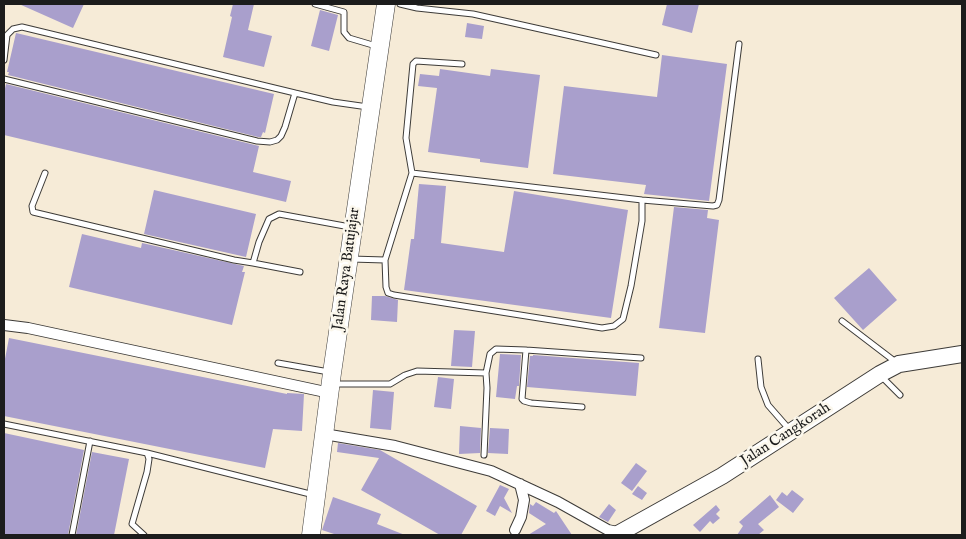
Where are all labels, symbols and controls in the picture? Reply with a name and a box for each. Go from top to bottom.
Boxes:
street label: Jalan Raya Batujajar [329,207,365,331]
street label: Jalan Cangkorah [738,399,834,471]

